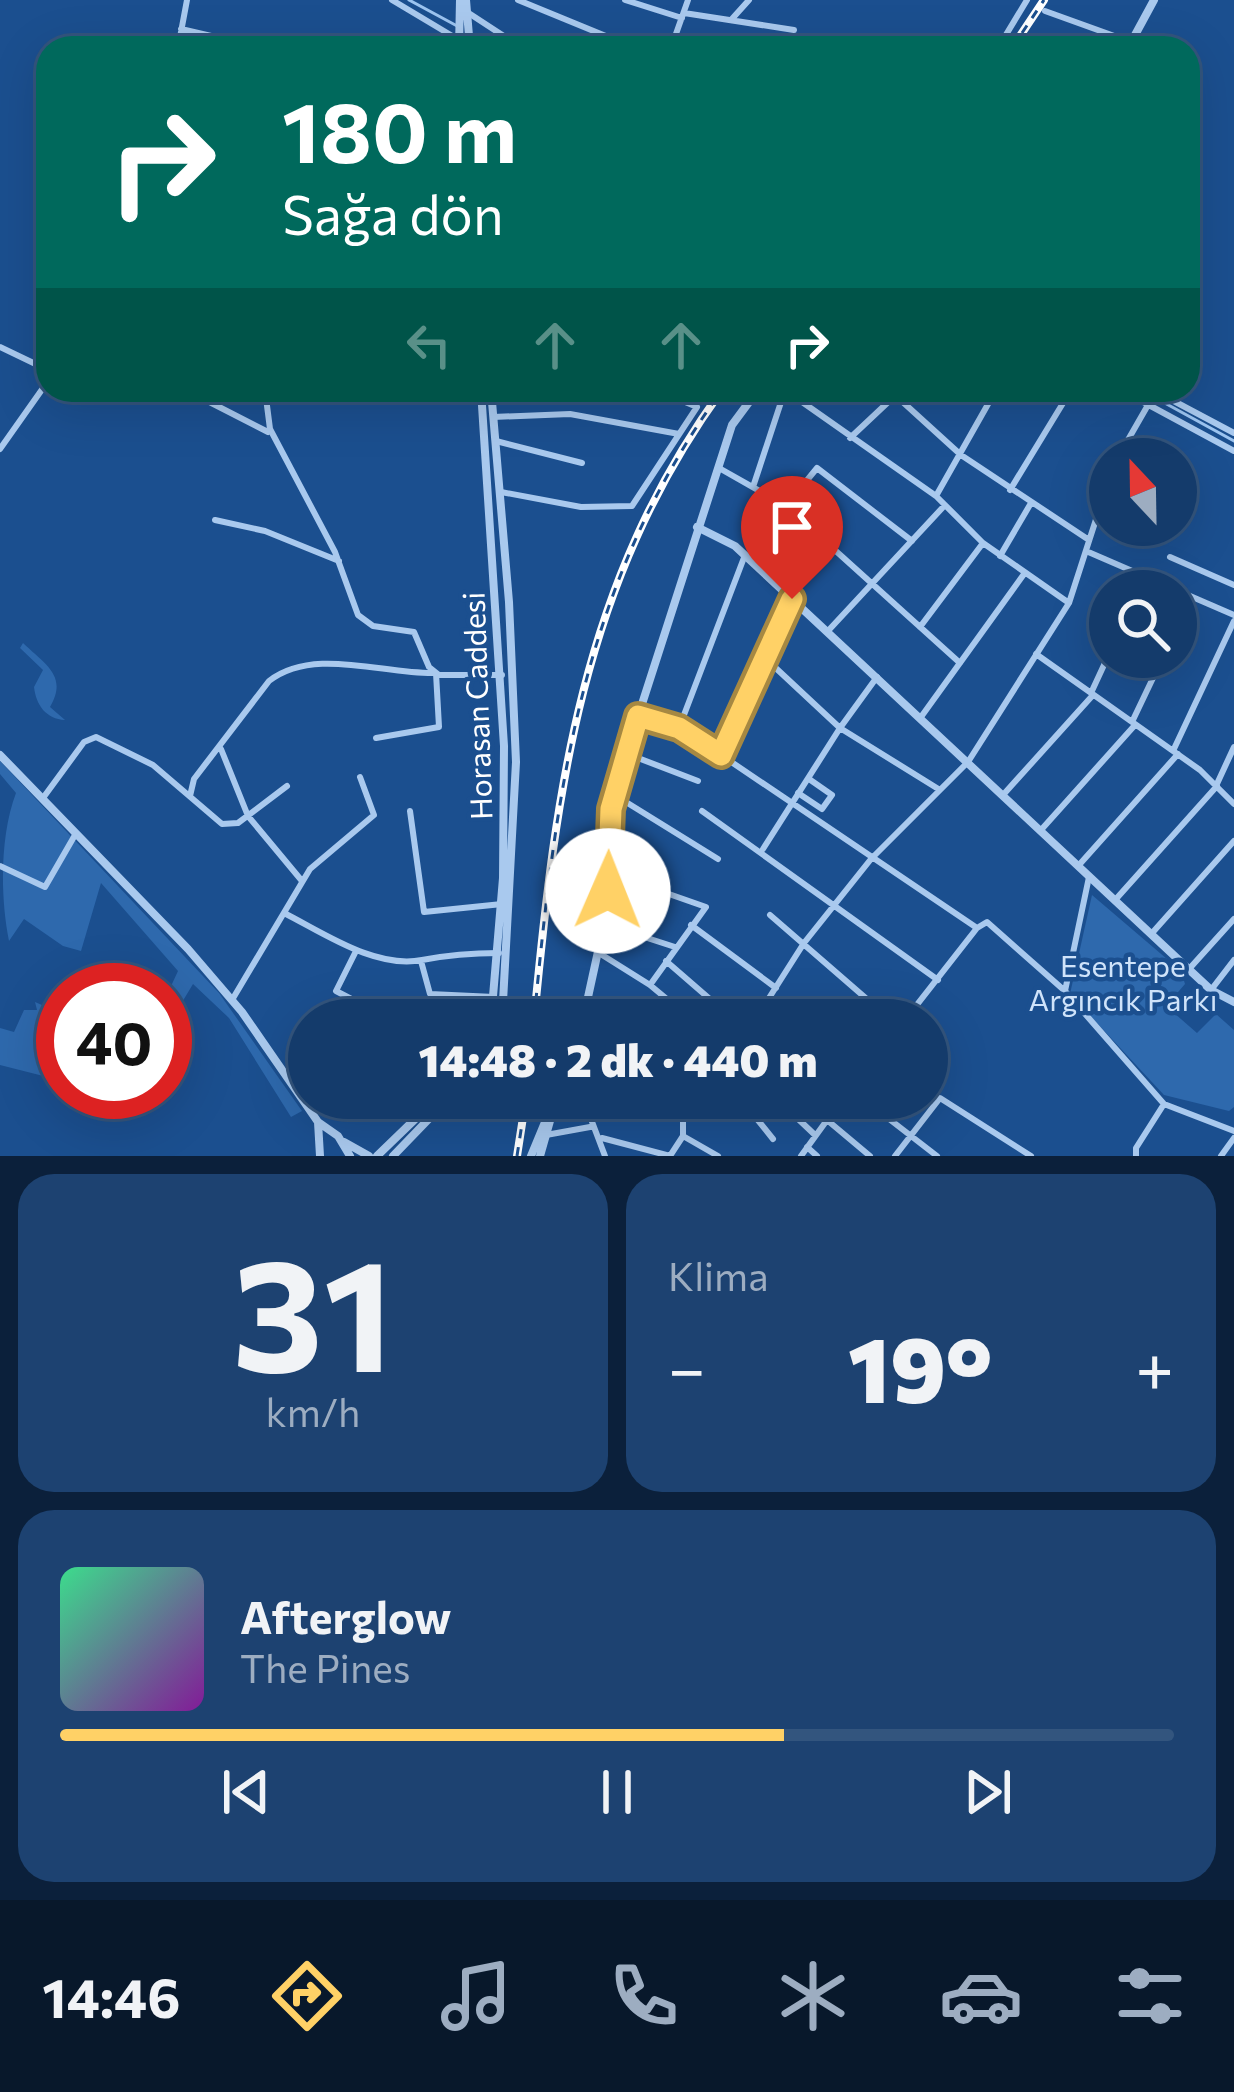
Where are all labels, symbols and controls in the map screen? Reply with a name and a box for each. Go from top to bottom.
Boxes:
text: 180 m [282,78,517,180]
icon: right [84,84,240,240]
text: Sağa dön [282,180,504,246]
icon: left [396,312,462,378]
icon: ahead [522,312,588,378]
icon: ahead [648,312,714,378]
icon: right [774,312,840,378]
north arrow [1089,438,1197,546]
map controls [1089,438,1197,678]
pin [741,476,843,599]
icon: arrive [759,494,825,560]
button: search [1089,570,1197,678]
street label: Horasan Caddesi [454,591,498,821]
position arrow [545,828,671,954]
park label: Esentepe Argıncık Parkı [1029,946,1217,1017]
speed limit sign: 40 [36,963,192,1119]
text: 14:48 · 2 dk · 440 m [419,1031,817,1086]
text: 31 [232,1213,394,1404]
text: Klima [668,1251,769,1299]
text: 19° [848,1311,993,1422]
text: − [668,1326,706,1407]
text: + [1135,1326,1174,1407]
text: km/h [266,1387,360,1435]
text: Afterglow [240,1588,451,1643]
text: The Pines [240,1643,411,1691]
icon: previous [213,1759,279,1825]
icon: pause [584,1759,650,1825]
icon: next [955,1759,1021,1825]
icon: directions [265,1954,349,2038]
icon: music [434,1954,518,2038]
icon: phone [602,1954,686,2038]
icon: climate [771,1954,855,2038]
icon: car [939,1954,1023,2038]
icon: filters [1108,1954,1192,2038]
text: 14:46 [42,1963,181,2029]

